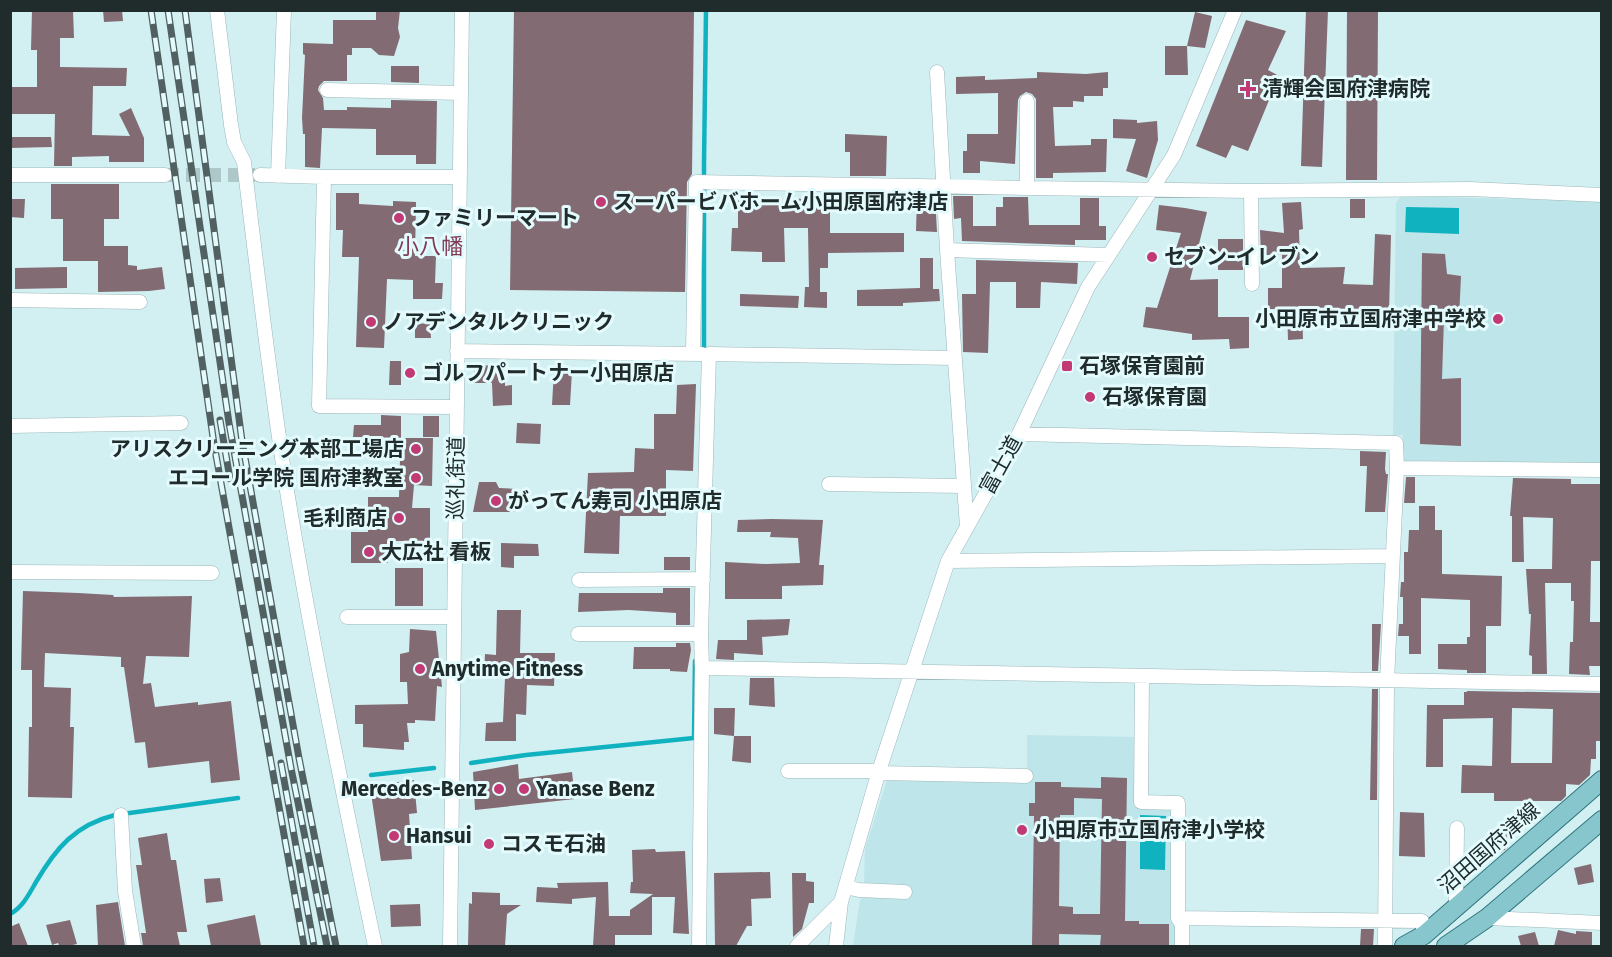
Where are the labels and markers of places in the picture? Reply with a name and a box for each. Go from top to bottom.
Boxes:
place label: 清輝会国府津病院 [1262,76,1430,102]
marker: 清輝会国府津病院 [1239,80,1257,98]
place label: スーパービバホーム小田原国府津店 [613,189,948,215]
marker: スーパービバホーム小田原国府津店 [594,195,608,209]
place label: ファミリーマート [411,205,579,231]
marker: ファミリーマート [392,211,406,225]
place label: セブン-イレブン [1164,244,1320,270]
marker: セブン-イレブン [1145,250,1159,264]
place label: 小田原市立国府津中学校 [1255,306,1486,332]
place label: ノアデンタルクリニック [383,309,614,335]
marker: 小田原市立国府津中学校 [1491,312,1505,326]
marker: ノアデンタルクリニック [364,315,378,329]
place label: 石塚保育園前 [1079,353,1205,379]
marker: 石塚保育園前 [1060,359,1074,373]
place label: ゴルフパートナー小田原店 [422,360,674,386]
marker: ゴルフパートナー小田原店 [403,366,417,380]
place label: 石塚保育園 [1102,384,1207,410]
marker: 石塚保育園 [1083,390,1097,404]
place label: アリスクリーニング本部工場店 [110,436,404,462]
marker: アリスクリーニング本部工場店 [409,442,423,456]
place label: エコール学院 国府津教室 [168,465,404,491]
marker: エコール学院 国府津教室 [409,471,423,485]
place label: がってん寿司 小田原店 [508,488,722,514]
marker: がってん寿司 小田原店 [489,494,503,508]
place label: 毛利商店 [303,505,387,531]
marker: 毛利商店 [392,511,406,525]
place label: 大広社 看板 [381,539,491,565]
marker: 大広社 看板 [362,545,376,559]
place label: Anytime Fitness [431,656,583,682]
marker: Anytime Fitness [413,662,427,676]
place label: Mercedes-Benz [341,776,487,802]
place label: Yanase Benz [535,776,655,802]
marker: Mercedes-Benz [492,782,506,796]
marker: Yanase Benz [517,782,531,796]
place label: 小田原市立国府津小学校 [1034,817,1265,843]
place label: Hansui [406,823,472,849]
marker: 小田原市立国府津小学校 [1015,823,1029,837]
marker: Hansui [387,829,401,843]
place label: コスモ石油 [501,831,606,857]
marker: コスモ石油 [482,837,496,851]

